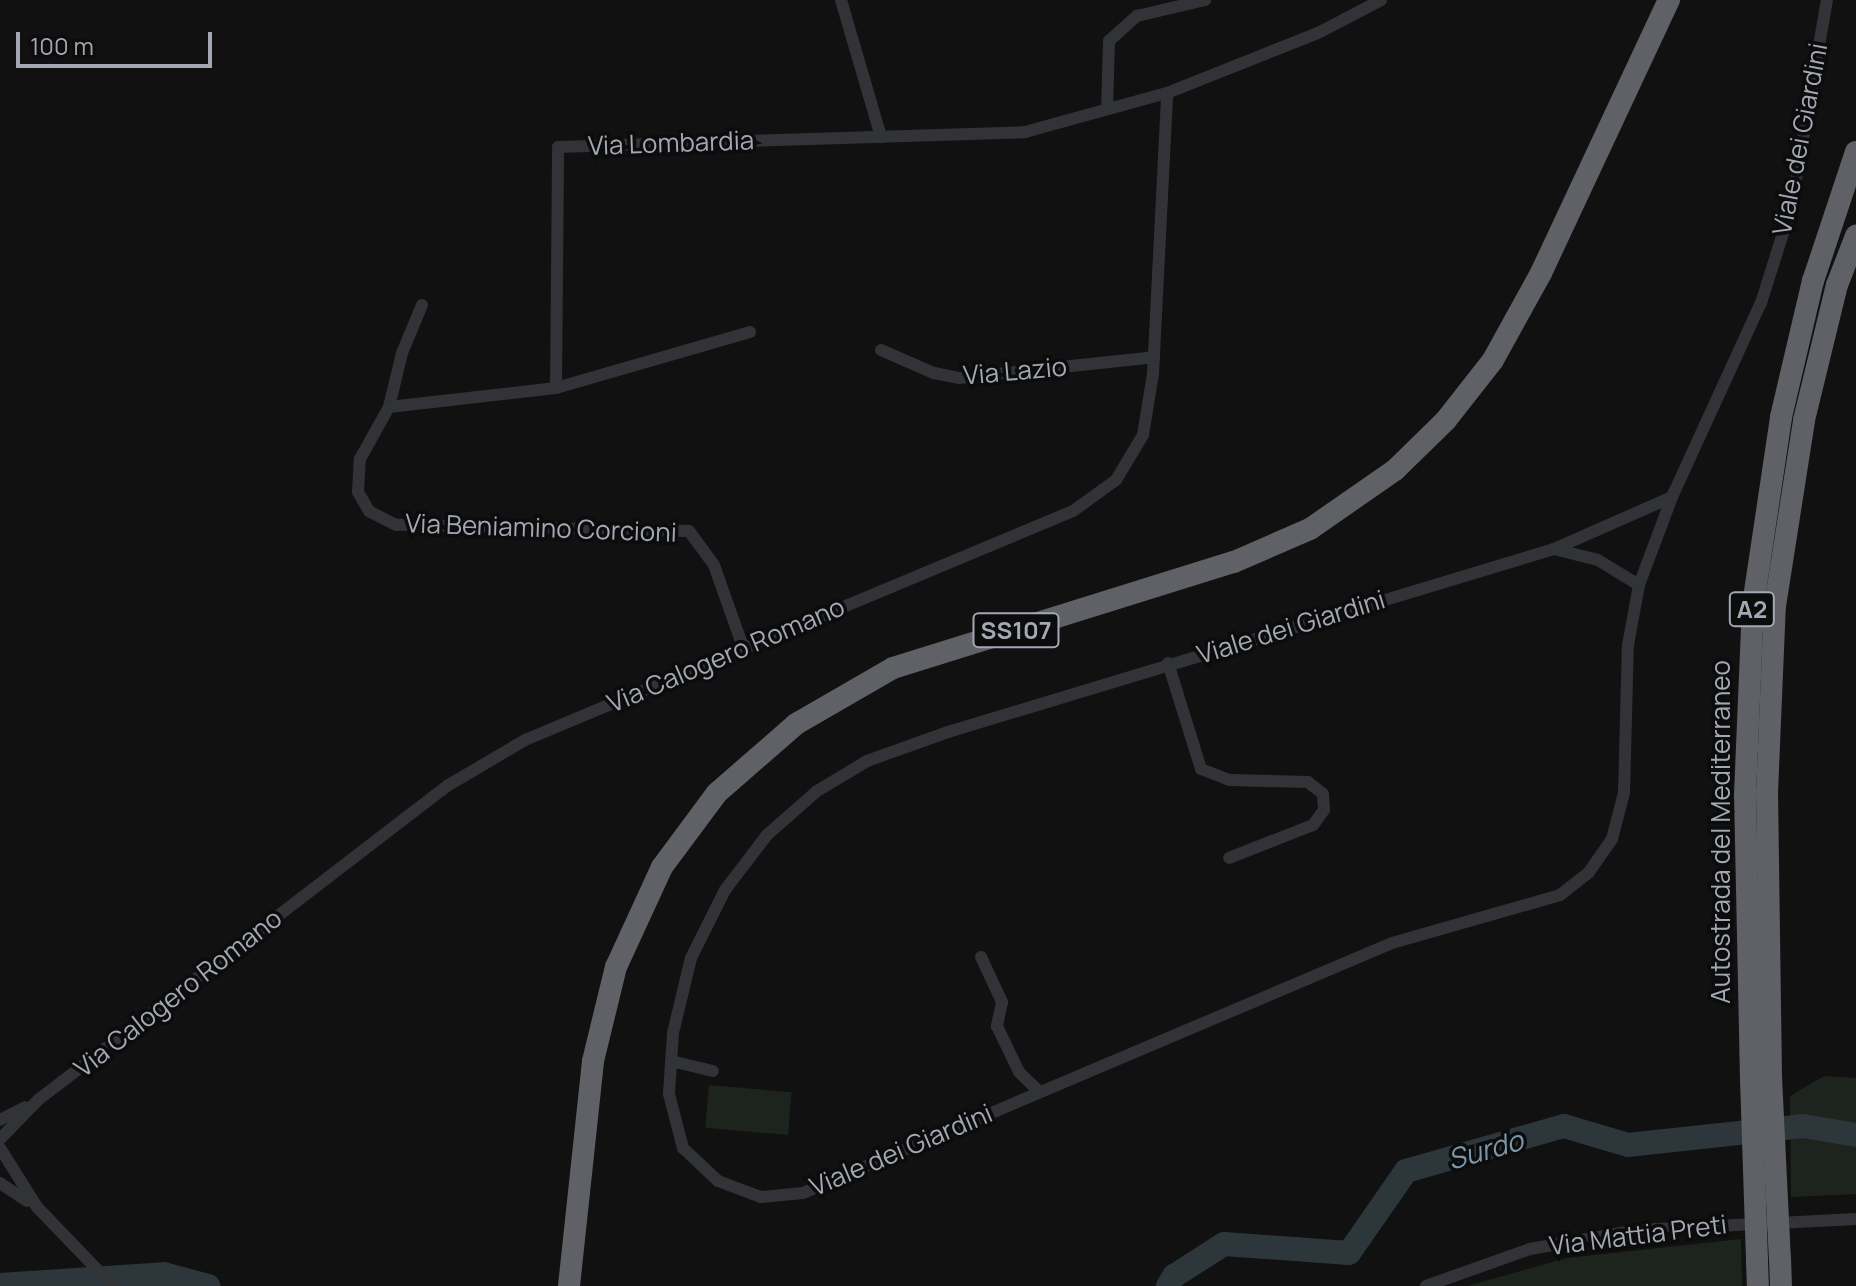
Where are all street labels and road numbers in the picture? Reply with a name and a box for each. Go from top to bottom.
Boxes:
street label: Viale dei Giardini [1766,40,1834,238]
street label: Via Lombardia [587,125,755,161]
street label: Via Lazio [962,351,1068,391]
street label: Via Beniamino Corcioni [405,508,677,548]
street label: Viale dei Giardini [1193,584,1389,670]
road number: A2 [1728,589,1776,629]
street label: Via Calogero Romano [603,591,849,719]
road number: SS107 [972,610,1060,650]
street label: Autostrada del Mediterraneo [1705,660,1737,1004]
street label: Via Calogero Romano [68,902,288,1084]
street label: Viale dei Giardini [805,1098,997,1202]
street label: Via Mattia Preti [1547,1209,1729,1261]

